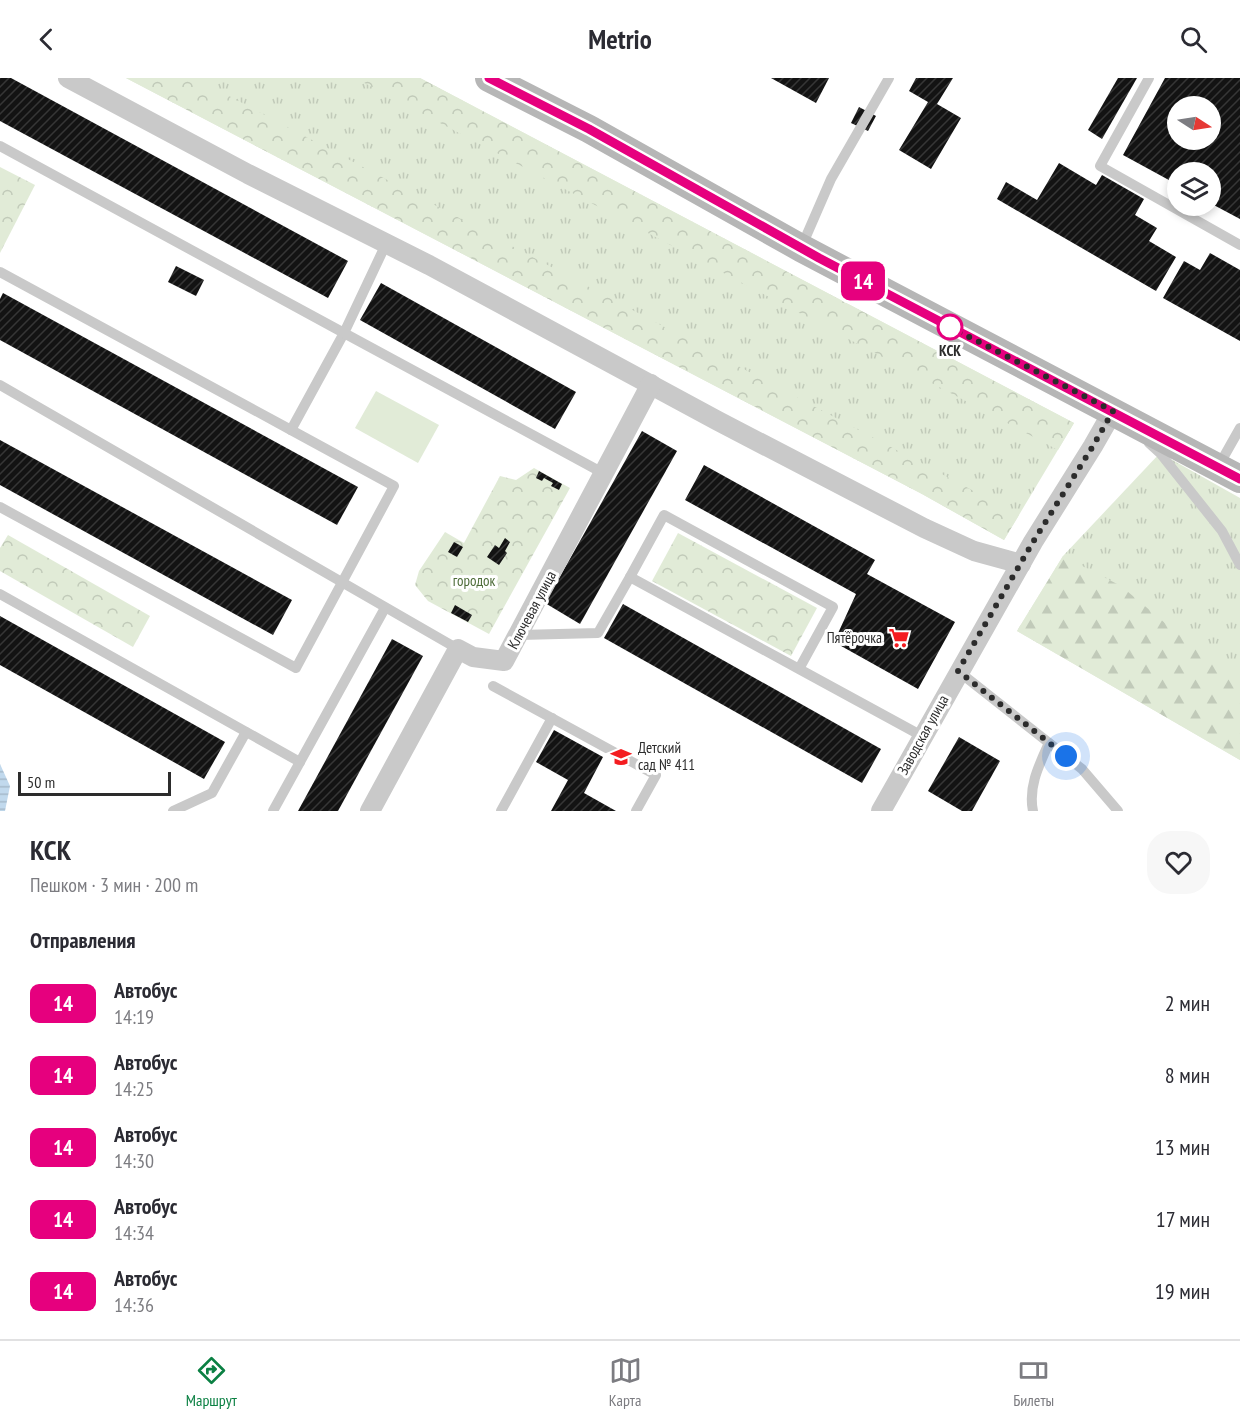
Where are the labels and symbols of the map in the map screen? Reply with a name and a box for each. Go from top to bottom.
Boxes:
north arrow [1167,96,1221,150]
line badge: 14 [836,262,890,300]
marker: КСК [937,314,963,340]
place label: КСК [939,341,961,360]
street label: Ключевая улица [503,567,560,652]
park label: городок [453,571,495,590]
supermarket icon: Пятёрочка [887,626,911,650]
place label: Пятёрочка [827,628,882,647]
street label: Заводская улица [893,691,952,778]
place label: Детский сад № 411 [638,738,695,774]
your location [1051,741,1081,771]
school or university icon: Детский сад № 411 [609,745,633,769]
scale bar [18,769,171,796]

